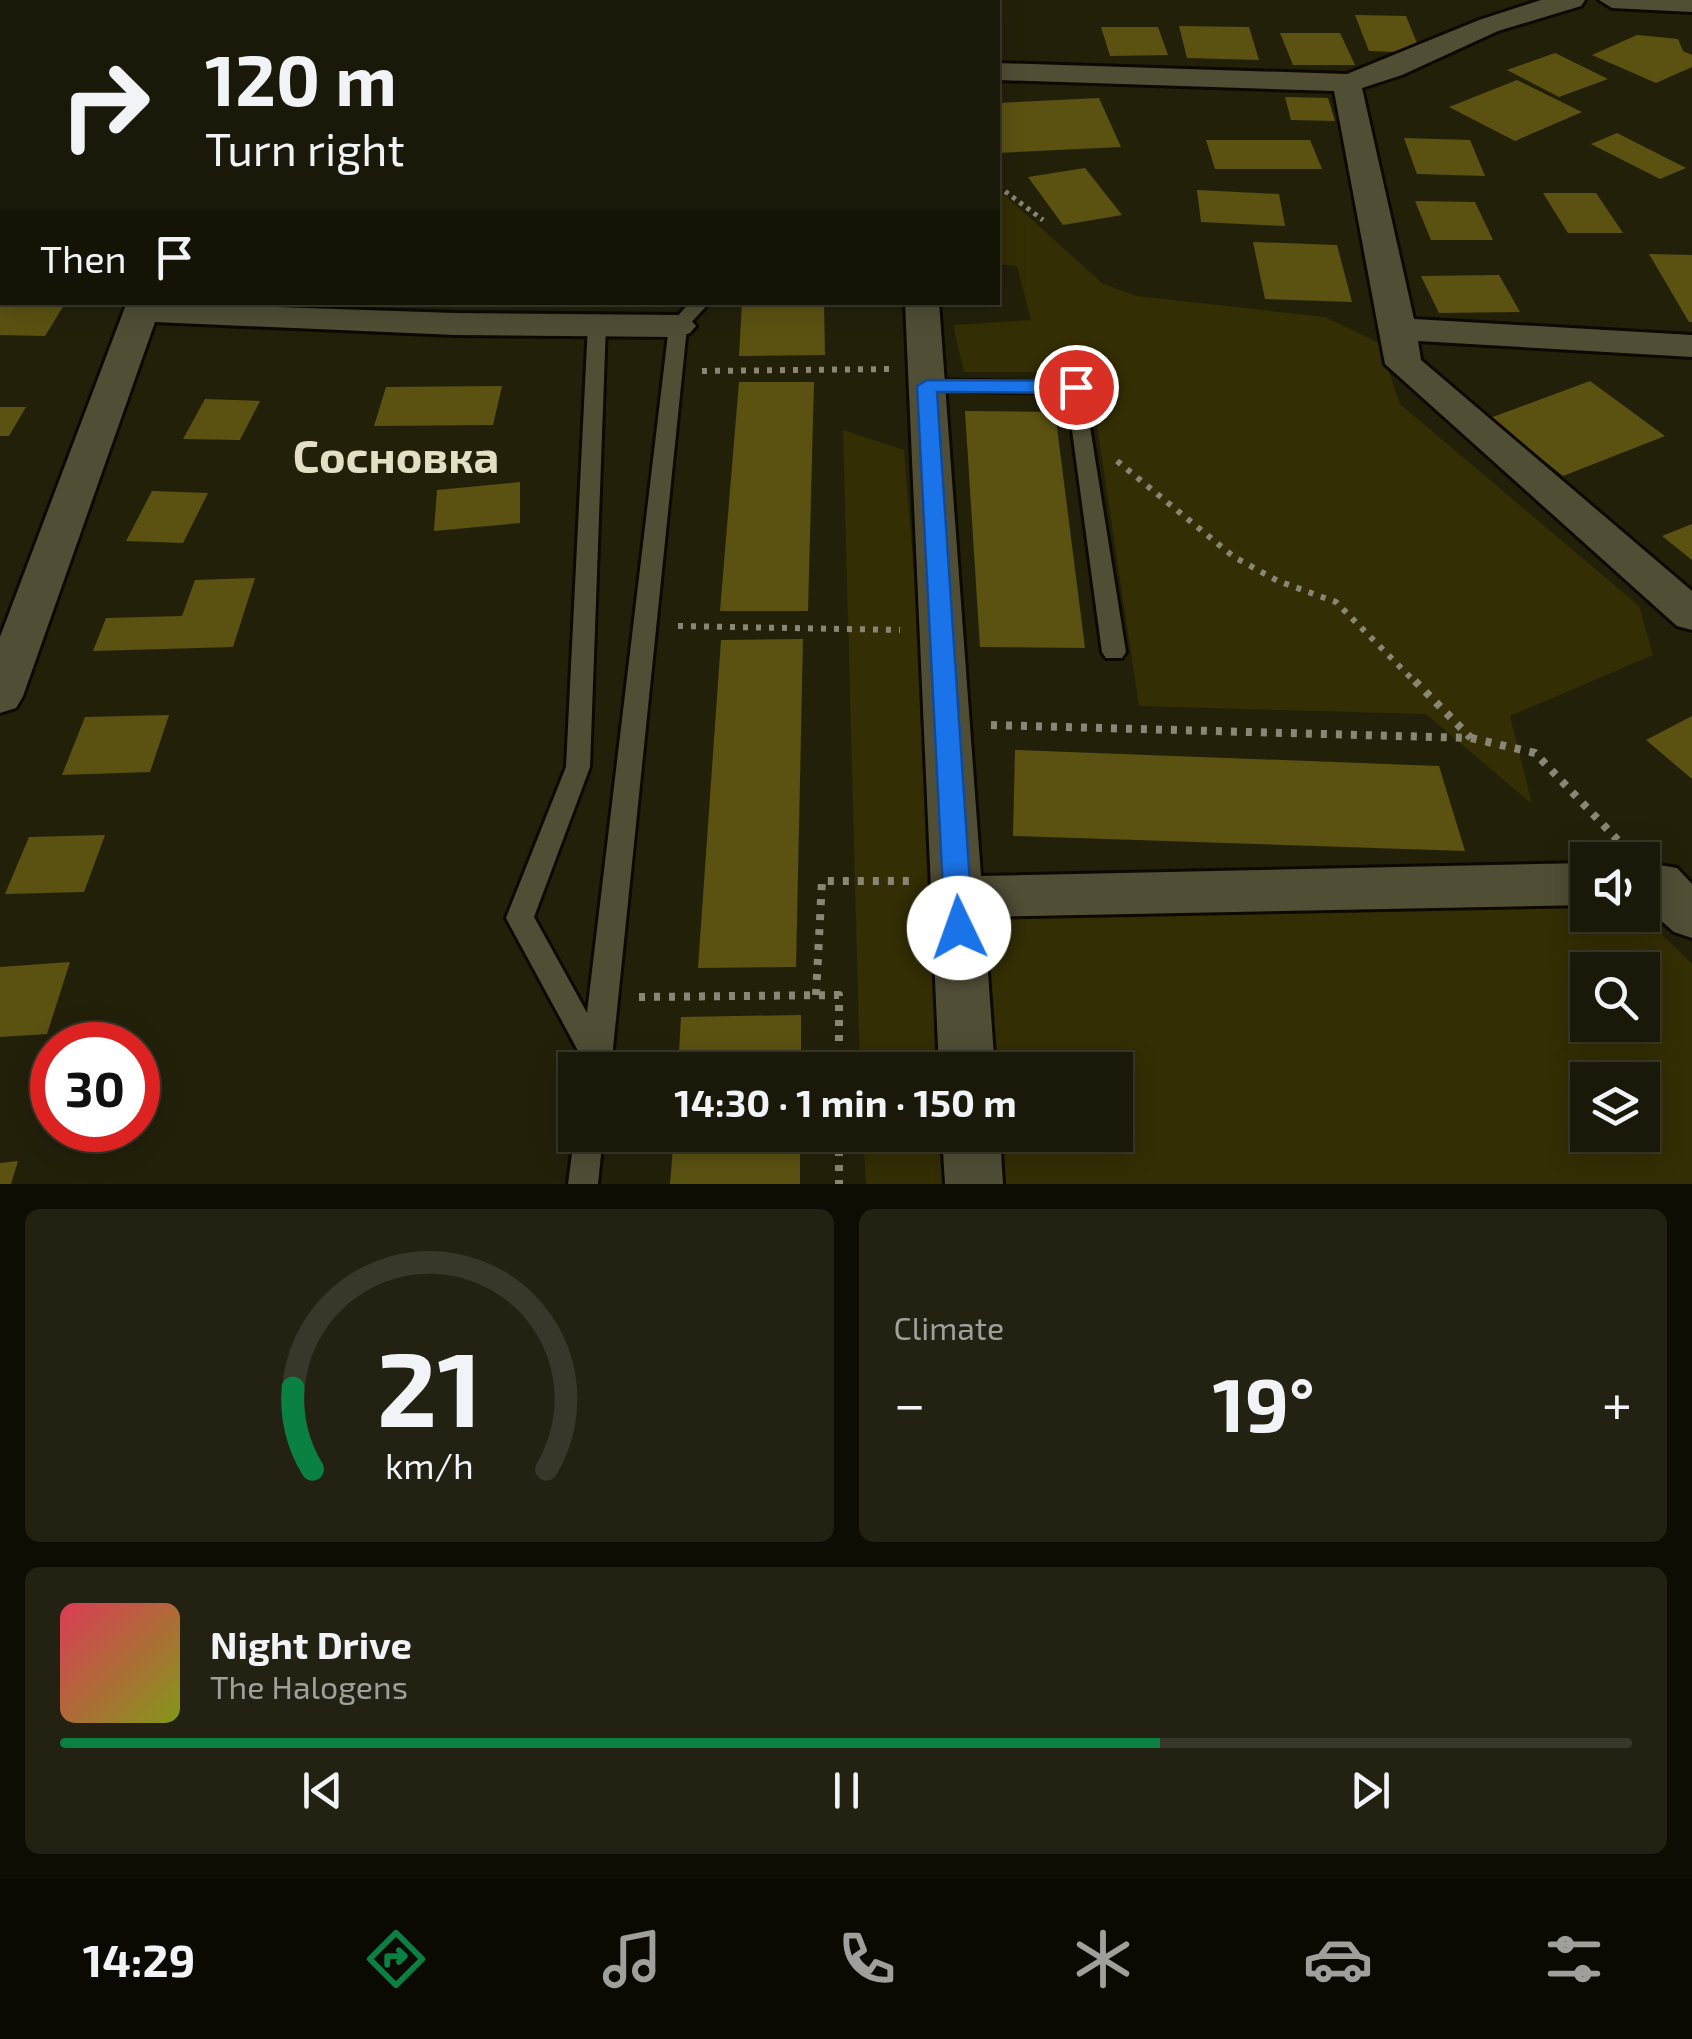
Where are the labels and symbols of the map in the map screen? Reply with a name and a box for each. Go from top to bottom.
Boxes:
pin [1034,345,1119,430]
district label: Сосновка [293,428,499,482]
position arrow [907,876,1011,980]
speed limit sign: 30 [30,1022,160,1152]

